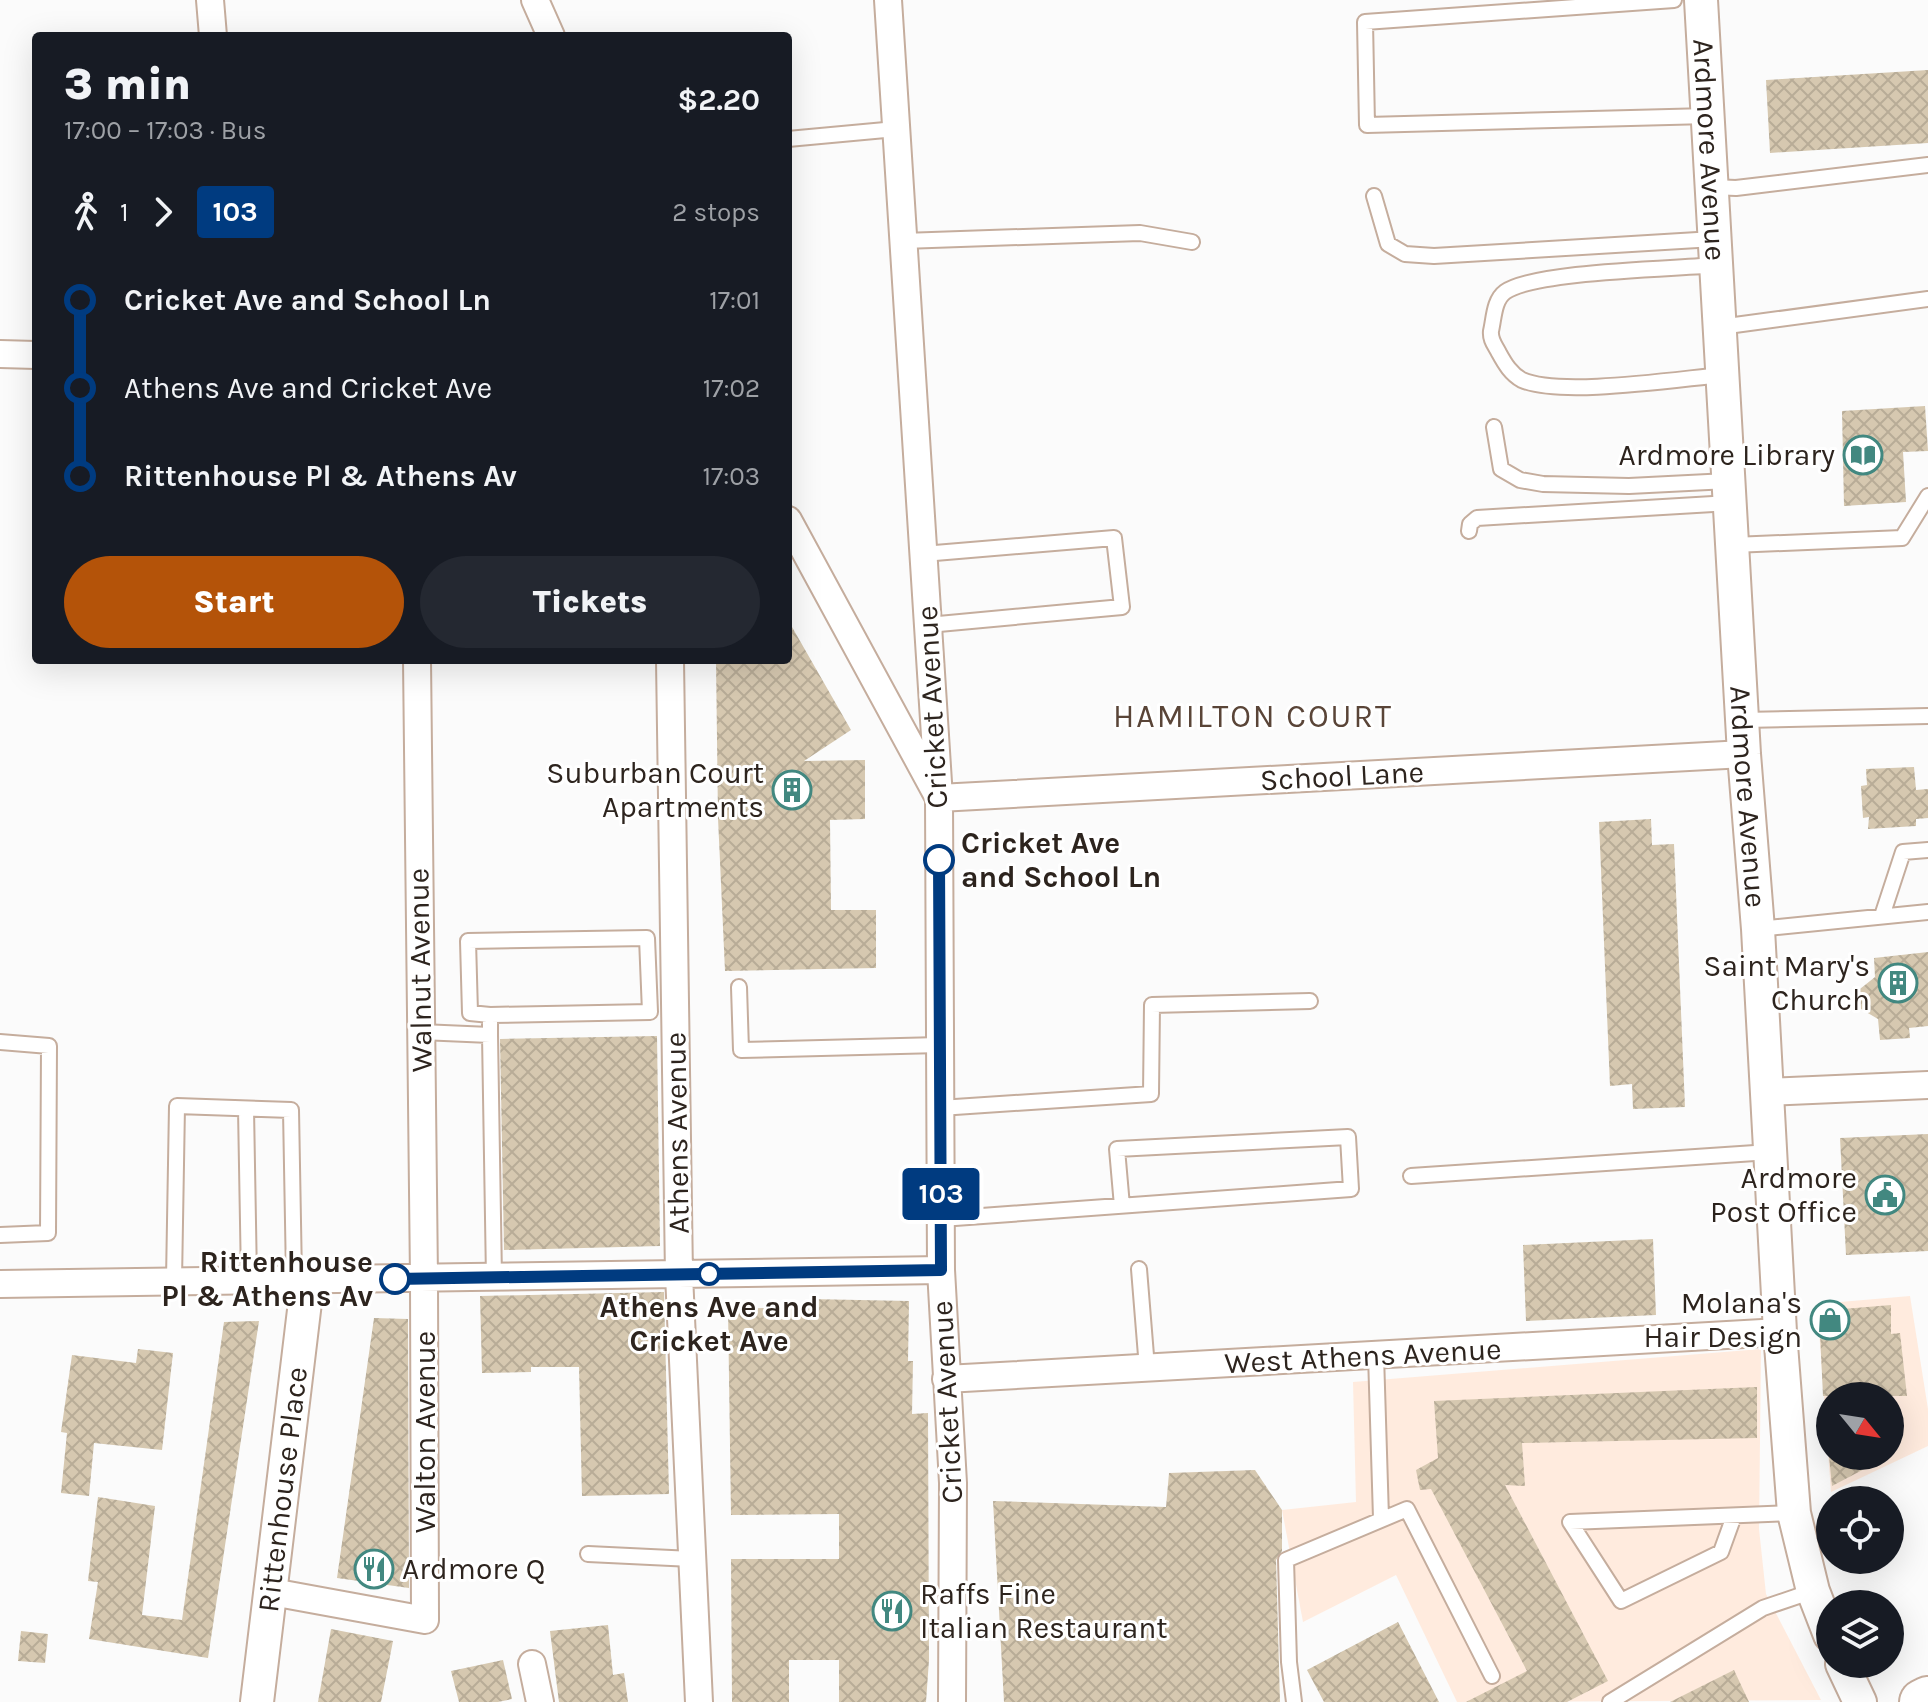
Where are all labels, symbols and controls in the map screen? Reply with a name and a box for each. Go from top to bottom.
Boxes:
street label: Ardmore Avenue [1685,38,1734,262]
text: 3 min [64,59,191,110]
text: $2.20 [678,82,760,118]
text: 17:00 – 17:03 · Bus [64,115,266,146]
icon: walk [64,190,108,234]
icon: forward [141,190,185,234]
text: 103 [213,195,258,228]
text: 1 [120,197,129,228]
text: 2 stops [672,197,760,228]
text: Cricket Ave and School Ln [124,282,491,318]
text: 17:01 [709,285,760,316]
text: Athens Ave and Cricket Ave [124,370,492,406]
text: 17:02 [703,373,760,404]
library icon: Ardmore Library [1842,434,1884,476]
place label: Ardmore Library [1618,437,1835,473]
text: Rittenhouse Pl & Athens Av [124,458,517,494]
text: 17:03 [702,461,760,492]
button: Start [64,556,404,648]
button: Tickets [420,556,760,648]
street label: Cricket Avenue [909,605,955,809]
street label: Ardmore Avenue [1722,685,1774,909]
district label: HAMILTON COURT [1113,698,1393,735]
street label: School Lane [1259,754,1425,798]
place label: Suburban Court Apartments [546,755,764,825]
building icon: Suburban Court Apartments [771,769,813,811]
place label: Cricket Ave and School Ln [961,825,1161,895]
marker: Cricket Ave and School Ln [924,845,954,875]
street label: Walnut Avenue [400,868,440,1072]
place label: Saint Mary's Church [1703,948,1870,1018]
building icon: Saint Mary's Church [1877,962,1919,1004]
street label: Athens Avenue [657,1032,697,1234]
place label: Ardmore Post Office [1710,1160,1857,1230]
line badge: 103 [895,1168,987,1220]
public building icon: Ardmore Post Office [1864,1174,1906,1216]
text: 103 [918,1177,964,1210]
place label: Rittenhouse Pl & Athens Av [161,1244,373,1314]
marker: Athens Ave and Cricket Ave [698,1263,720,1285]
marker: Rittenhouse Pl & Athens Av [380,1264,410,1294]
place label: Molana's Hair Design [1644,1285,1802,1355]
place label: Athens Ave and Cricket Ave [599,1289,819,1359]
shop icon: Molana's Hair Design [1809,1299,1851,1341]
street label: Cricket Avenue [924,1300,970,1504]
street label: Walton Avenue [407,1331,443,1533]
street label: West Athens Avenue [1224,1331,1502,1381]
street label: Rittenhouse Place [250,1365,315,1614]
north arrow [1816,1382,1904,1470]
map controls [1816,1382,1904,1678]
button: locate [1816,1486,1904,1574]
restaurant icon: Ardmore Q [353,1548,395,1590]
place label: Ardmore Q [402,1551,545,1587]
place label: Raffs Fine Italian Restaurant [920,1576,1168,1646]
restaurant icon: Raffs Fine Italian Restaurant [871,1590,913,1632]
button: layers [1816,1590,1904,1678]

